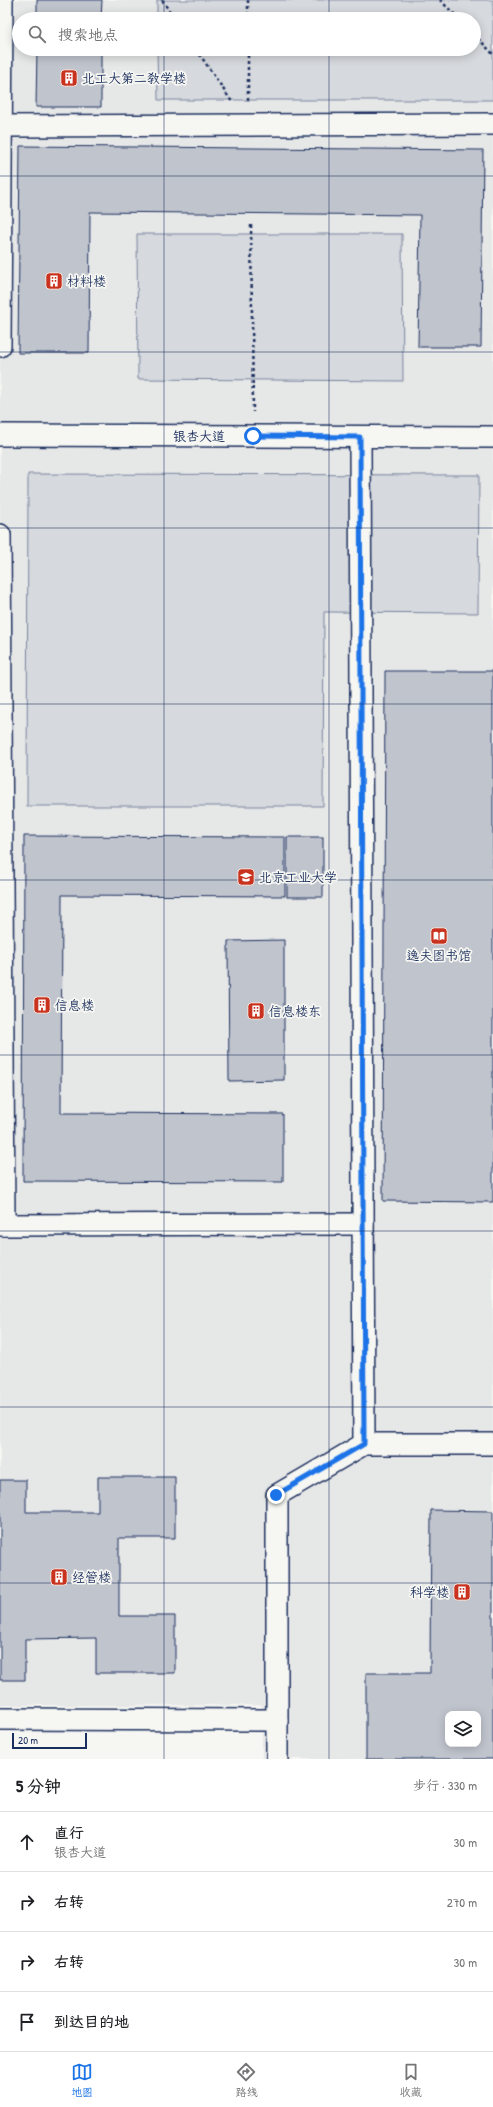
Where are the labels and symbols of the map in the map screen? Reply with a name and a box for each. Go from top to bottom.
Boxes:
building icon: 北工大第二教学楼 [59,68,79,88]
place label: 北工大第二教学楼 [82,69,186,87]
building icon: 材料楼 [44,271,64,291]
place label: 材料楼 [67,272,106,290]
street label: 银杏大道 [173,427,225,445]
route start [244,427,262,445]
school or university icon: 北京工业大学 [236,867,256,887]
place label: 北京工业大学 [259,868,337,886]
library icon: 逸夫图书馆 [429,926,449,946]
place label: 逸夫图书馆 [406,946,472,964]
building icon: 信息楼 [32,995,52,1015]
place label: 信息楼 [55,996,94,1014]
building icon: 信息楼东 [246,1001,266,1021]
place label: 信息楼东 [269,1002,321,1020]
route end [267,1486,285,1504]
building icon: 经管楼 [49,1567,69,1587]
place label: 经管楼 [72,1568,111,1586]
building icon: 科学楼 [452,1582,472,1602]
place label: 科学楼 [410,1583,449,1601]
scale bar [12,1731,87,1750]

